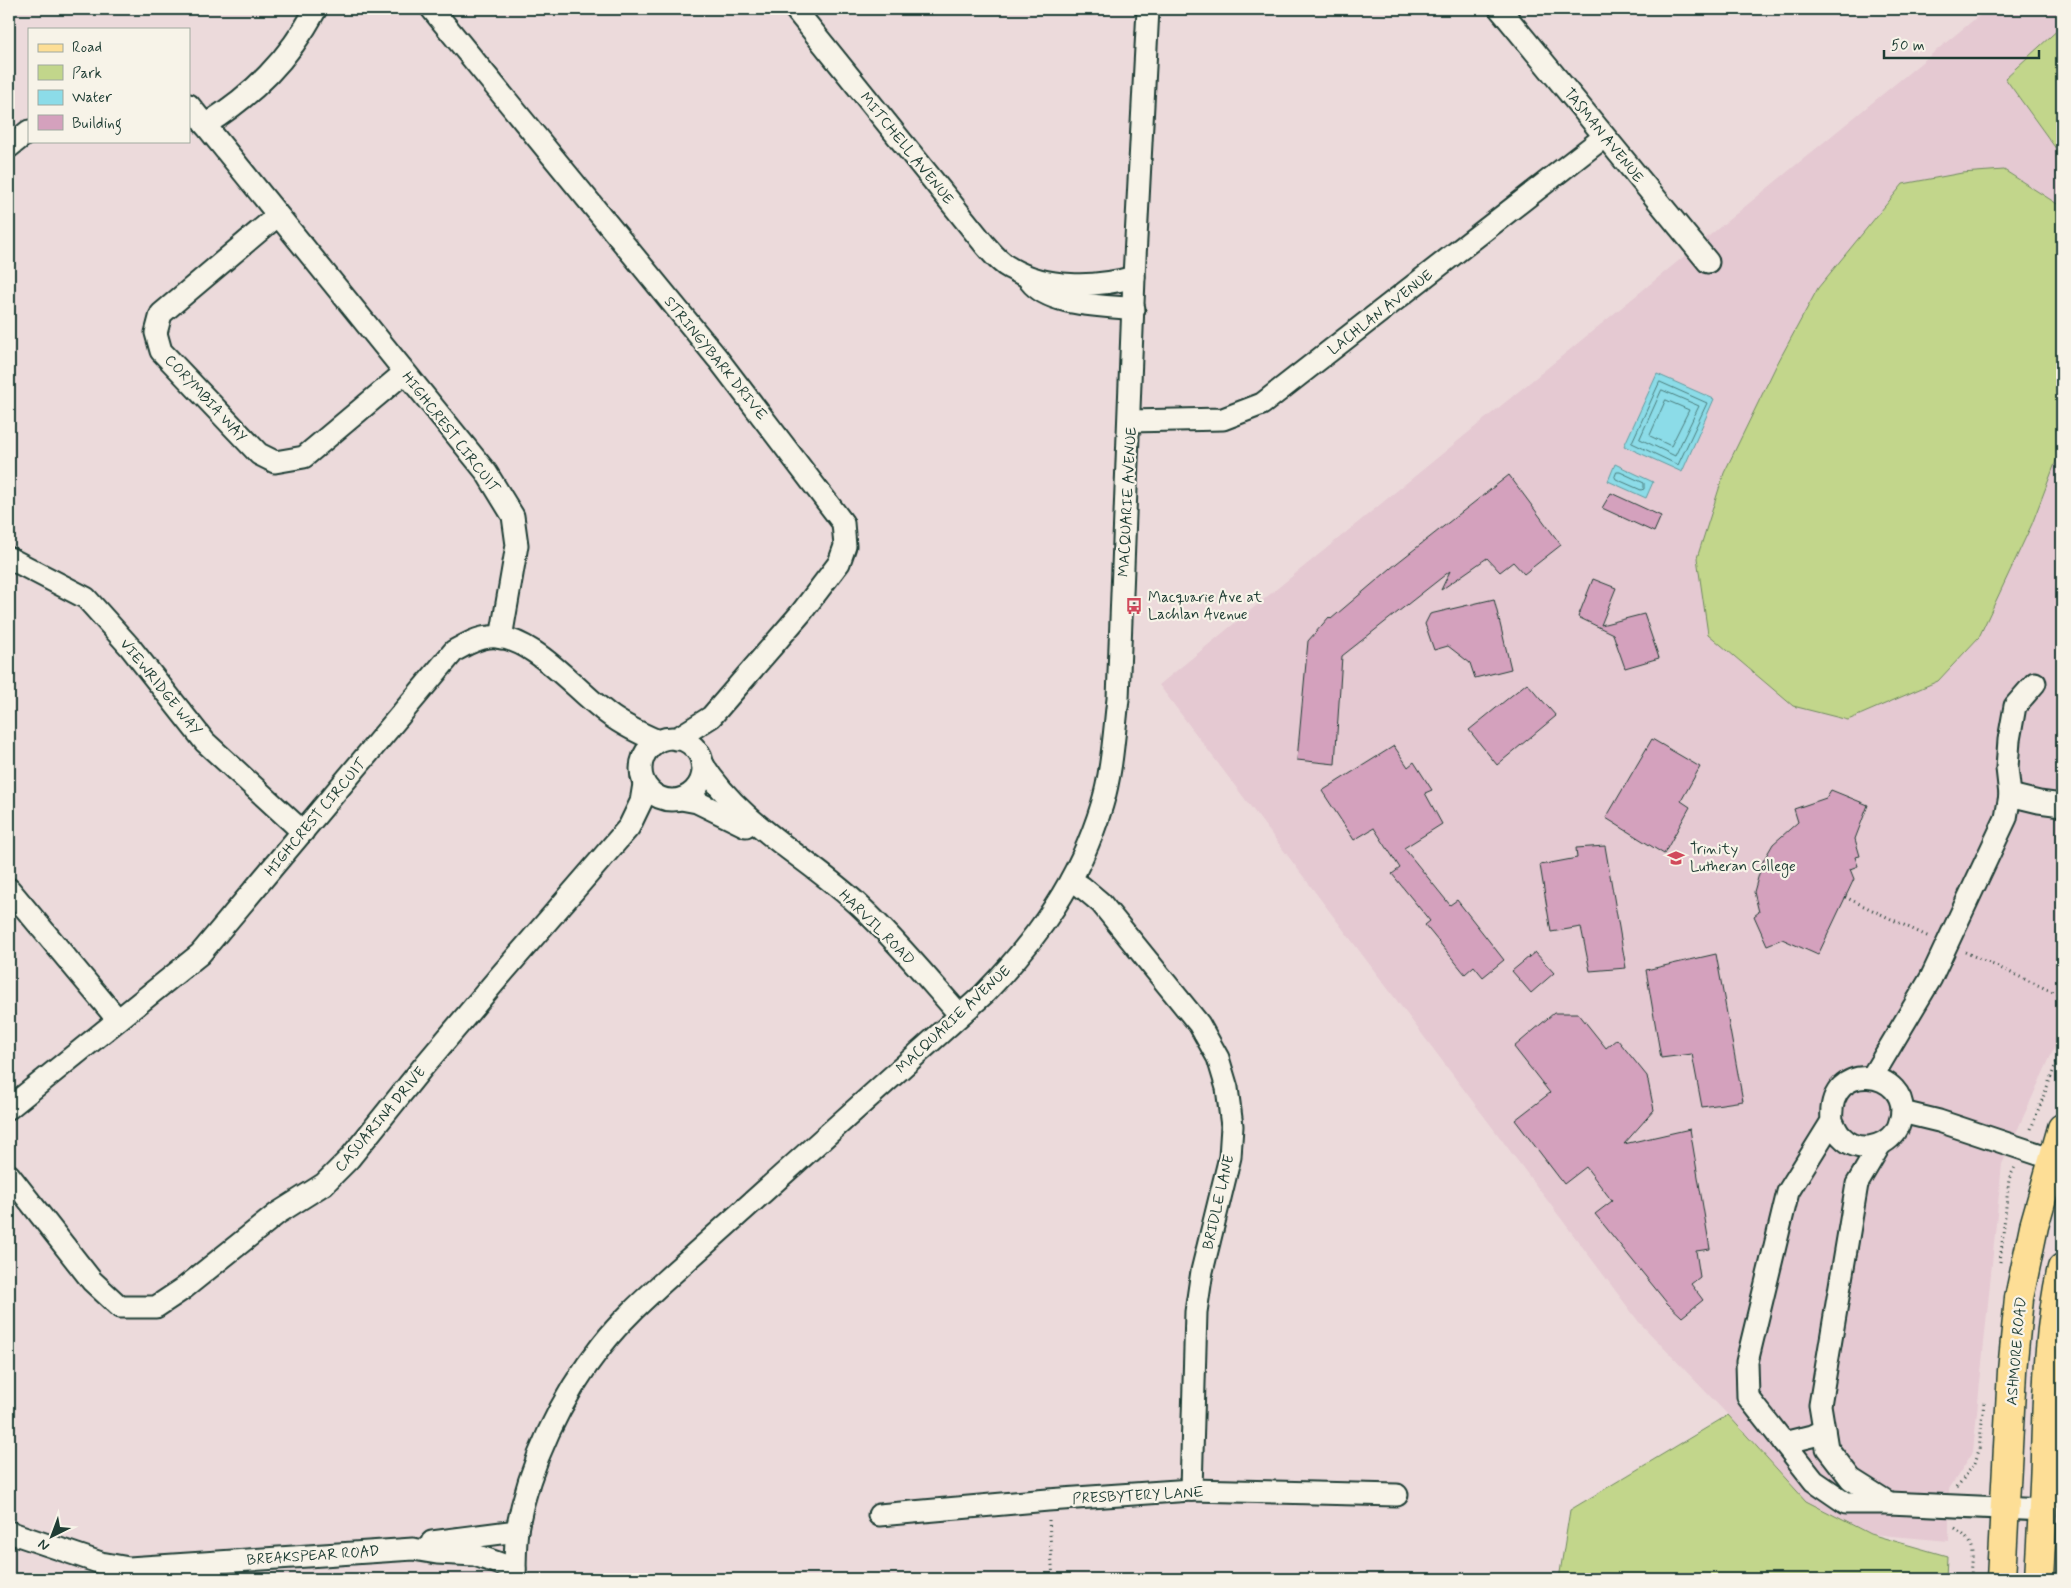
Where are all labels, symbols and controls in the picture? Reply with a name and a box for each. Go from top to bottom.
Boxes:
legend [28,28,190,142]
scale bar [1884,28,2038,60]
text: 50 m [1891,36,1925,56]
text: Road [72,38,102,58]
text: Park [72,64,102,84]
street label: TASMAN AVENUE [1559,84,1648,187]
text: Water [72,88,112,108]
street label: MITCHELL AVENUE [855,88,958,209]
text: Building [72,114,122,135]
street label: LACHLAN AVENUE [1324,265,1438,360]
street label: STRINGYBARK DRIVE [659,293,772,425]
street label: CORYMBIA WAY [160,351,251,447]
street label: HIGHCREST CIRCUIT [397,368,504,498]
street label: MACQUARIE AVENUE [1114,426,1142,578]
place label: Macquarie Ave at Lachlan Avenue [1148,588,1262,625]
bus stop icon: Macquarie Ave at Lachlan Avenue [1124,596,1144,616]
street label: VIEWRIDGE WAY [115,635,206,741]
street label: HIGHCREST CIRCUIT [260,754,372,881]
place label: Trinity Lutheran College [1690,840,1796,878]
school or university icon: Trinity Lutheran College [1666,848,1686,868]
street label: HARVIL ROAD [834,885,919,970]
street label: MACQUARIE AVENUE [892,961,1016,1078]
street label: CASUARINA DRIVE [331,1063,431,1177]
street label: BRIDLE LANE [1198,1153,1240,1252]
street label: ASHMORE ROAD [2002,1296,2032,1406]
street label: PRESBYTERY LANE [1072,1483,1205,1509]
north arrow [28,1510,78,1560]
text: N [34,1535,53,1555]
street label: BREAKSPEAR ROAD [246,1541,380,1571]

